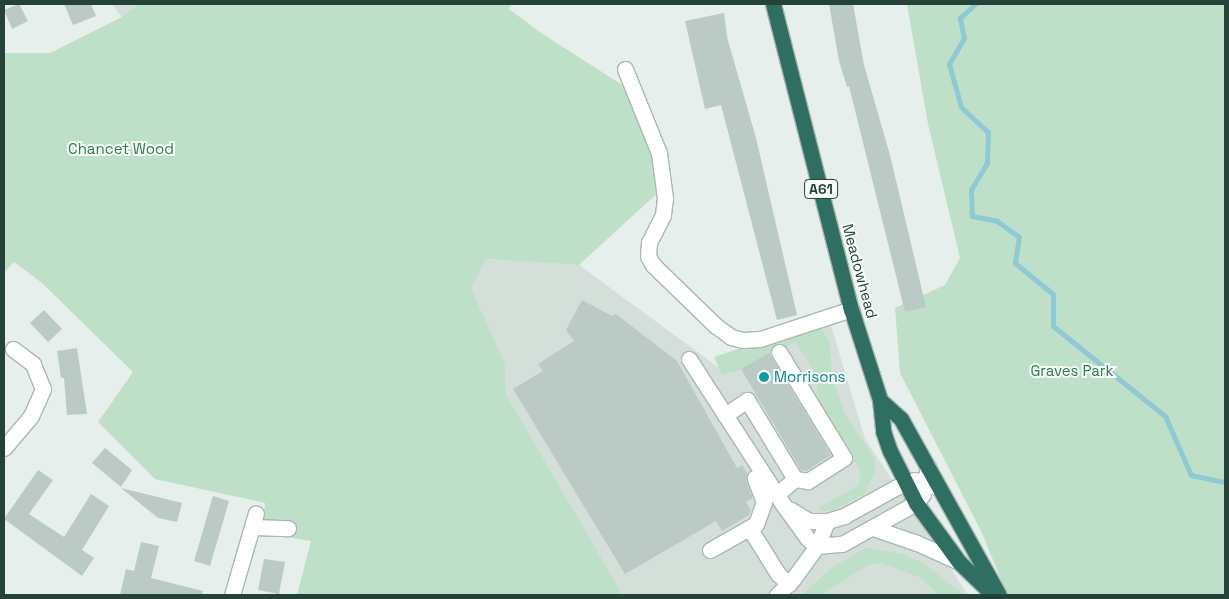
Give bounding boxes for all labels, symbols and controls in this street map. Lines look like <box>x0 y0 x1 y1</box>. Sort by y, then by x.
park label: Chancet Wood <box>68 140 174 158</box>
road number: A61 <box>804 178 838 200</box>
street label: Meadowhead <box>839 222 881 320</box>
park label: Graves Park <box>1030 362 1114 380</box>
place label: Morrisons <box>774 368 846 386</box>
marker: Morrisons <box>758 371 770 383</box>

